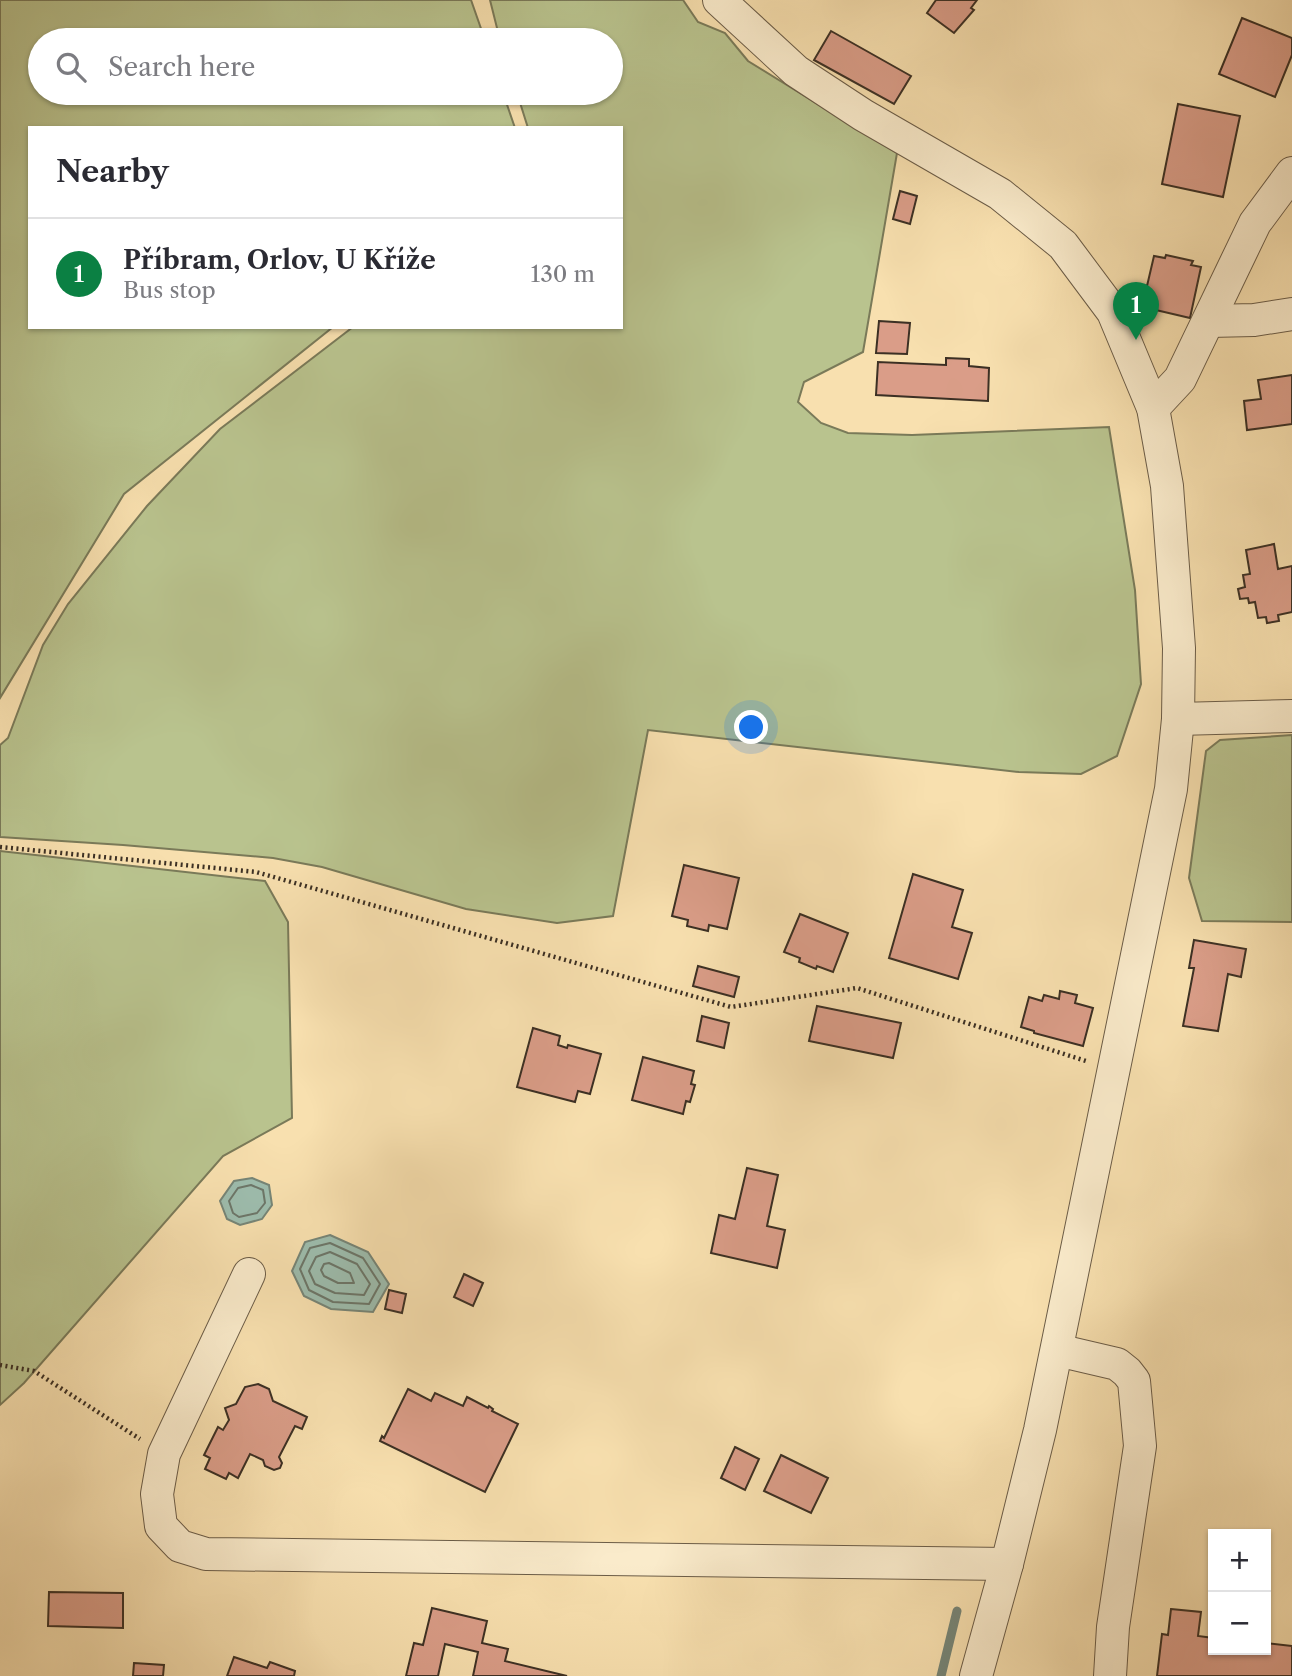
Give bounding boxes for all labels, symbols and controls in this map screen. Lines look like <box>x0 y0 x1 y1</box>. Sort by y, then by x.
search box <box>28 28 623 105</box>
icon: search <box>52 48 90 86</box>
text: Search here <box>108 51 255 83</box>
text: Nearby <box>56 153 169 190</box>
text: Příbram, Orlov, U Kříže <box>123 244 436 276</box>
text: 1 <box>74 260 84 288</box>
text: 130 m <box>531 260 595 288</box>
text: Bus stop <box>123 276 216 304</box>
pin: 1 <box>1113 282 1159 340</box>
your location <box>734 710 768 744</box>
map controls <box>1208 1529 1271 1655</box>
button: + <box>1208 1529 1271 1592</box>
button: − <box>1208 1592 1271 1655</box>

